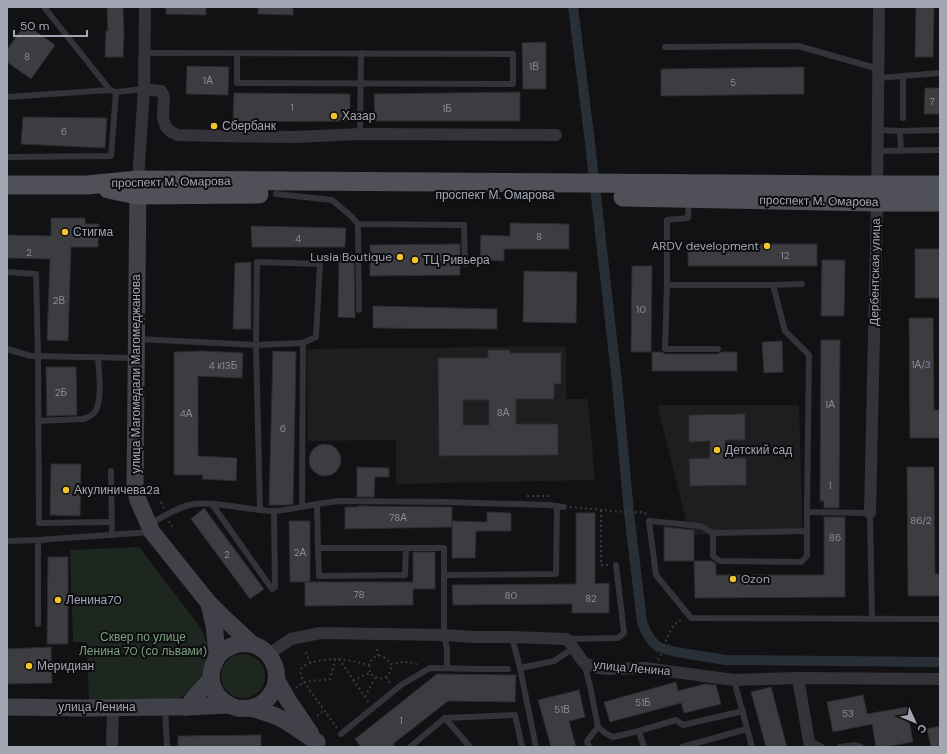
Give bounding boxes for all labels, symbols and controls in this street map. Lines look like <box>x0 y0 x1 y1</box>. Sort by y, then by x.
scale bar <box>14 12 87 38</box>
text: 50 m <box>20 18 49 34</box>
house number: 8 <box>24 50 30 63</box>
house number: 1В <box>529 60 539 73</box>
house number: 1А <box>203 74 213 87</box>
house number: 5 <box>730 76 736 89</box>
house number: 7 <box>929 95 935 108</box>
house number: 1 <box>290 101 294 114</box>
house number: 1Б <box>442 102 452 115</box>
place label: Хазар <box>342 108 376 124</box>
marker: Хазар <box>329 111 339 121</box>
place label: Сбербанк <box>222 118 277 134</box>
marker: Сбербанк <box>209 121 219 131</box>
house number: 6 <box>61 125 67 138</box>
street label: проспект М. Омарова <box>111 173 231 191</box>
street label: проспект М. Омарова <box>435 187 555 203</box>
street label: проспект М. Омарова <box>759 192 879 210</box>
street label: Дербентская улица <box>866 218 884 326</box>
place label: Стигма <box>73 224 113 240</box>
marker: Стигма <box>60 227 70 237</box>
house number: 8 <box>536 230 542 243</box>
house number: 4 <box>295 232 301 245</box>
place label: ARDV development <box>651 238 759 254</box>
marker: ARDV development <box>762 241 772 251</box>
house number: 2 <box>26 246 32 259</box>
place label: Lusia Boutique <box>310 249 392 265</box>
house number: 12 <box>781 249 790 262</box>
marker: Lusia Boutique <box>395 252 405 262</box>
place label: ТЦ Ривьера <box>423 252 490 268</box>
marker: ТЦ Ривьера <box>410 255 420 265</box>
street label: улица Магомедали Магомеджанова <box>128 274 144 474</box>
house number: 2В <box>53 294 66 307</box>
house number: 10 <box>636 303 646 316</box>
house number: 1А/3 <box>911 358 931 371</box>
house number: 4 к13Б <box>209 359 238 372</box>
house number: 2Б <box>55 386 68 399</box>
house number: 1А <box>825 398 835 411</box>
house number: 8А <box>497 406 510 419</box>
house number: 4А <box>180 407 193 420</box>
house number: 6 <box>280 422 286 435</box>
place label: Детский сад <box>725 442 792 458</box>
marker: Детский сад <box>712 445 722 455</box>
house number: 1 <box>828 479 832 492</box>
place label: Акулиничева2а <box>74 482 160 498</box>
marker: Акулиничева2а <box>61 485 71 495</box>
house number: 78А <box>389 511 407 524</box>
house number: 86/2 <box>910 514 932 527</box>
house number: 86 <box>829 531 841 544</box>
house number: 2А <box>294 546 307 559</box>
house number: 2 <box>224 548 230 561</box>
place label: Ozon <box>741 571 770 587</box>
marker: Ozon <box>728 574 738 584</box>
house number: 78 <box>353 588 365 601</box>
house number: 80 <box>505 589 518 602</box>
place label: Ленина70 <box>66 592 122 608</box>
house number: 82 <box>585 592 597 605</box>
marker: Ленина70 <box>53 595 63 605</box>
park label: Сквер по улице Ленина 70 (со львами) <box>79 629 207 659</box>
street label: улица Ленина <box>593 657 672 679</box>
place label: Меридиан <box>37 658 94 674</box>
marker: Меридиан <box>24 661 34 671</box>
house number: 51Б <box>635 696 651 709</box>
street label: улица Ленина <box>58 699 136 715</box>
north arrow <box>895 702 935 742</box>
house number: 51В <box>554 703 570 716</box>
house number: 53 <box>842 707 854 720</box>
house number: 1 <box>399 714 403 727</box>
text: С <box>914 721 930 737</box>

